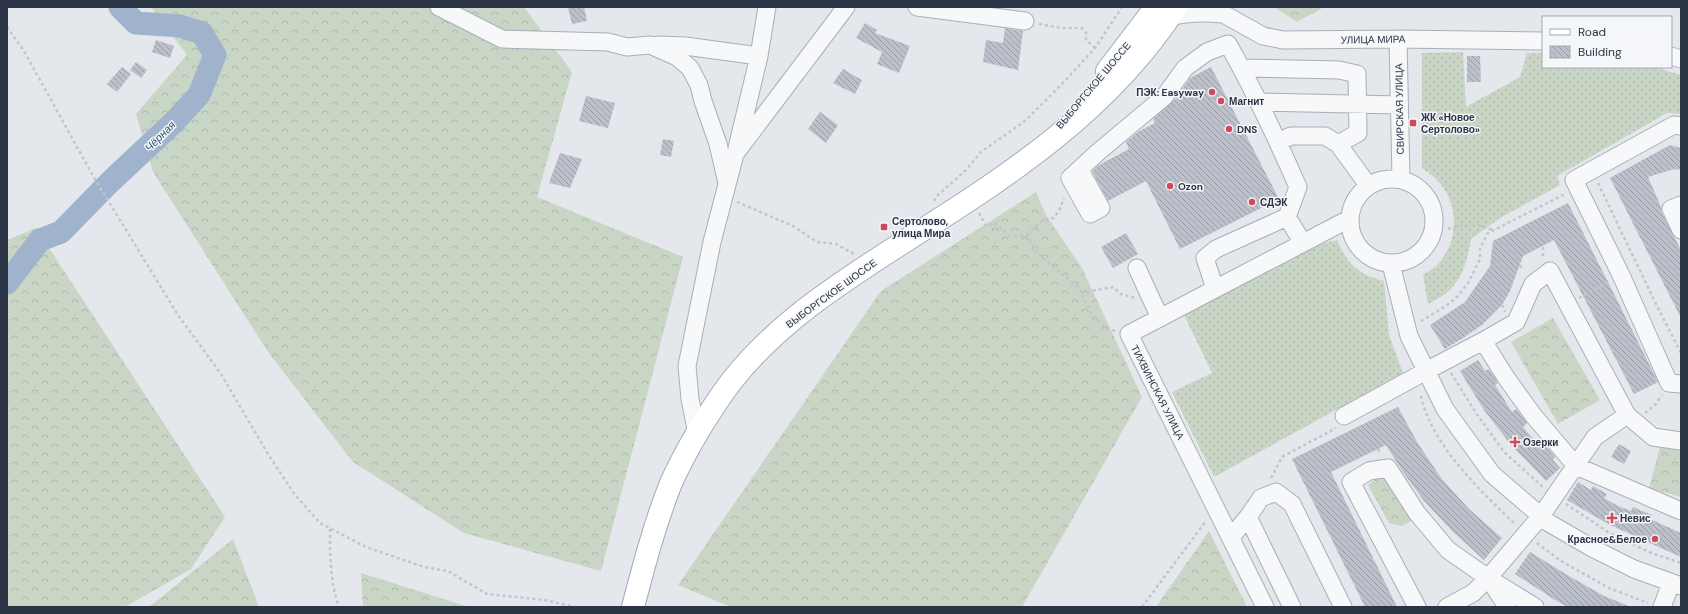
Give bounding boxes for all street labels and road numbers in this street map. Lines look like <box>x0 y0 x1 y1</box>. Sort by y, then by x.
street label: УЛИЦА МИРА <box>1341 32 1406 47</box>
street label: ВЫБОРГСКОЕ ШОССЕ <box>1053 39 1134 131</box>
street label: СВИРСКАЯ УЛИЦА <box>1392 63 1407 155</box>
street label: ВЫБОРГСКОЕ ШОССЕ <box>783 256 880 331</box>
street label: ТИХВИНСКАЯ УЛИЦА <box>1128 343 1187 442</box>

